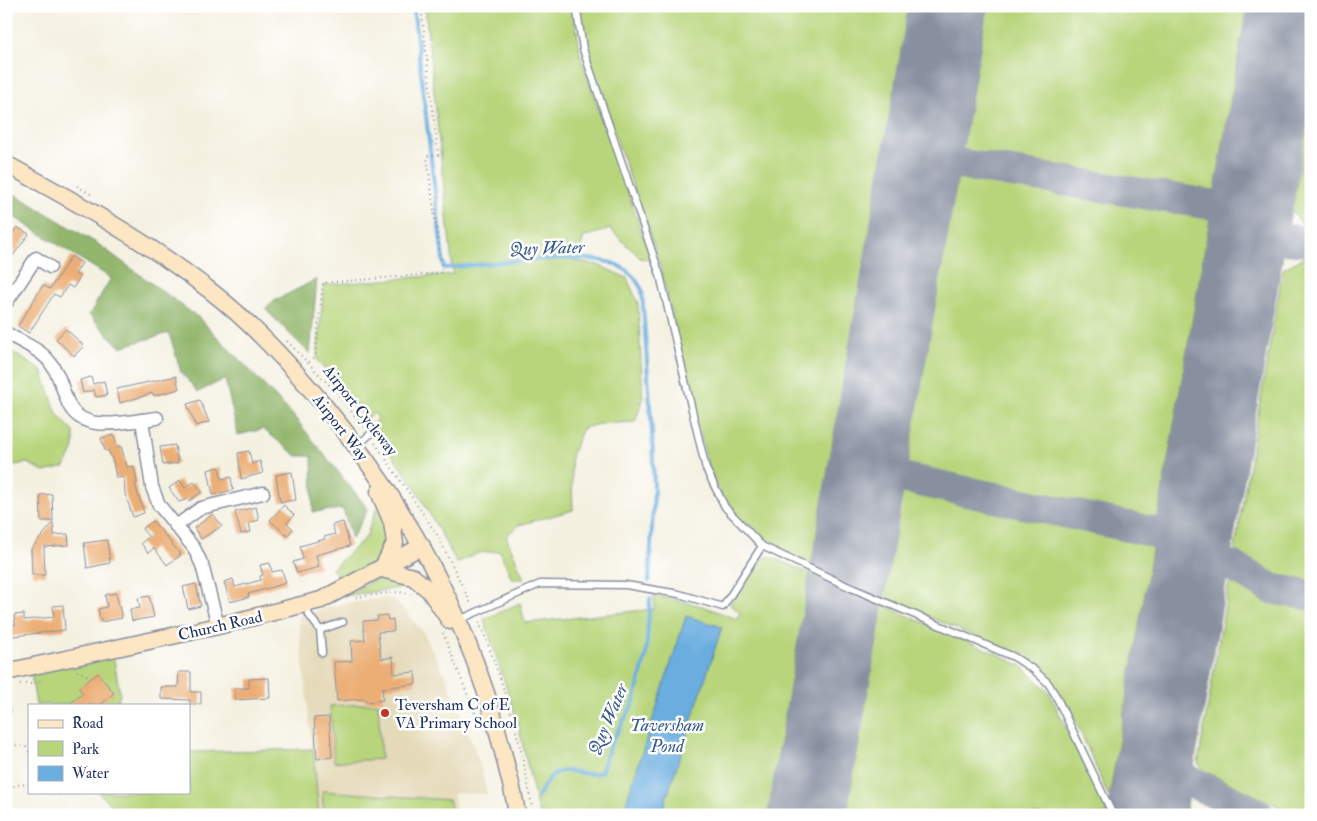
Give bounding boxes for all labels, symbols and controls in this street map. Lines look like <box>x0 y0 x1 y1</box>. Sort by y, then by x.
water label: Quy Water <box>509 236 586 261</box>
street label: Airport Cycleway <box>317 360 402 461</box>
street label: Airport Way <box>307 390 373 466</box>
street label: Church Road <box>176 607 264 645</box>
water label: Quy Water <box>583 679 634 758</box>
place label: Teversham C of E VA Primary School <box>395 695 517 733</box>
legend <box>28 704 190 794</box>
marker: Teversham C of E VA Primary School <box>379 707 391 719</box>
text: Road <box>72 714 104 733</box>
water label: Taversham Pond <box>630 714 704 758</box>
text: Park <box>72 740 99 759</box>
text: Water <box>71 764 109 783</box>

